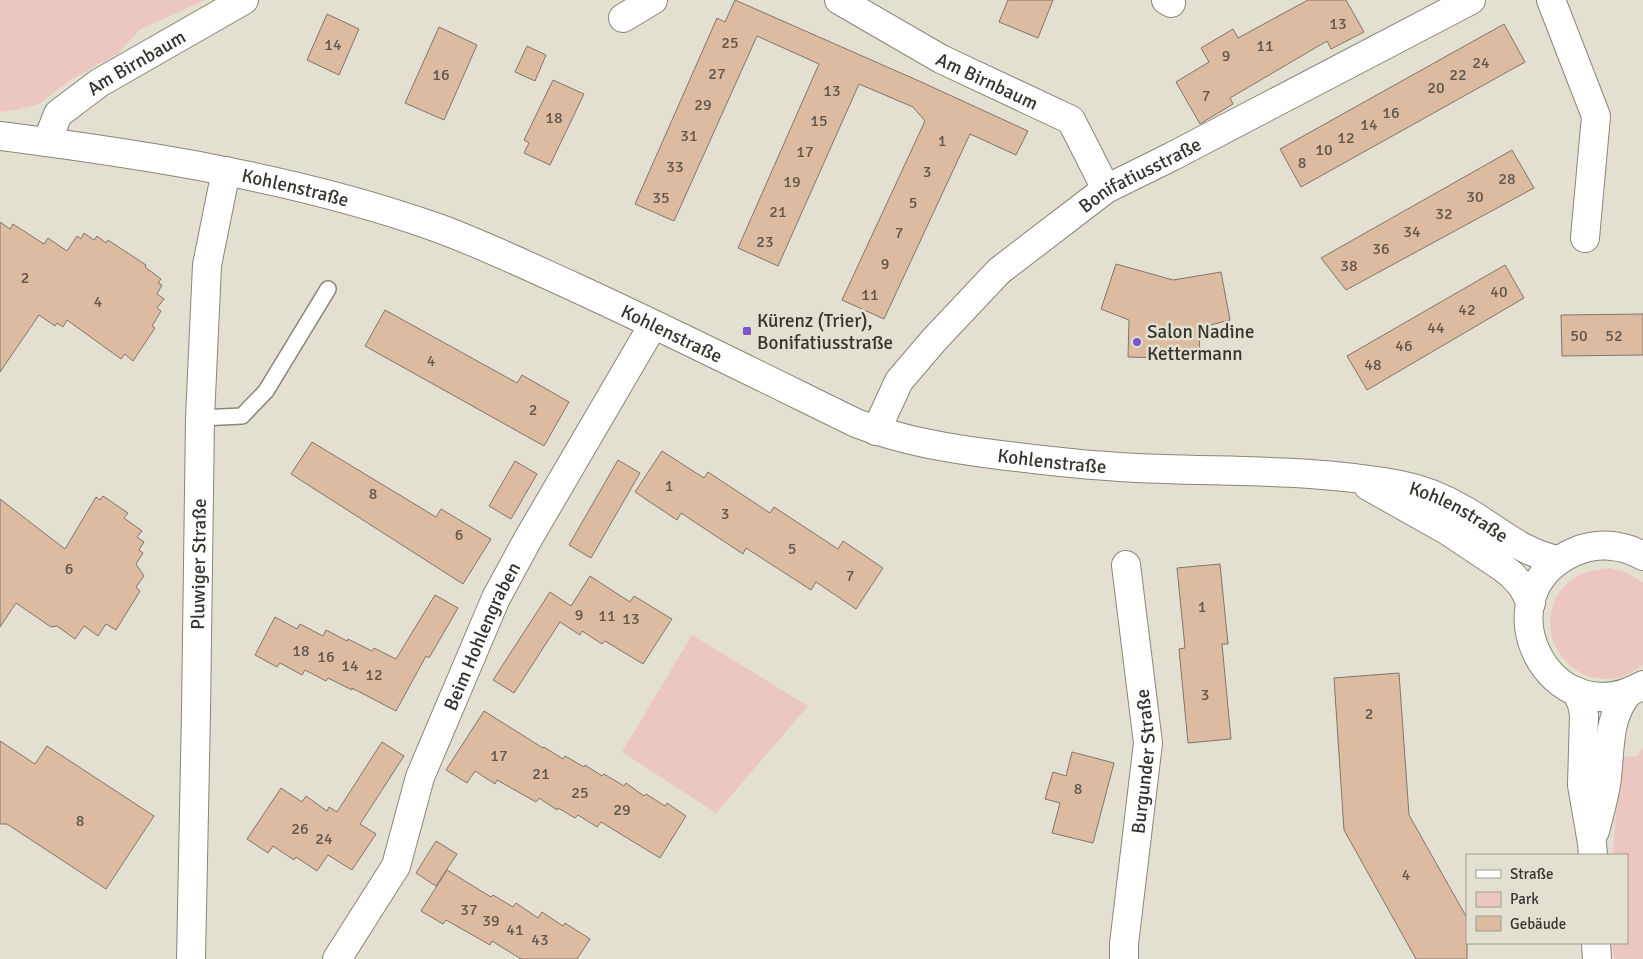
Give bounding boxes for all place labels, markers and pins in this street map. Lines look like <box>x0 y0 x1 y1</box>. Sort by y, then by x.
place label: Kürenz (Trier), Bonifatiusstraße <box>757 309 893 355</box>
place label: Salon Nadine Kettermann <box>1147 320 1255 366</box>
marker: Kürenz (Trier), Bonifatiusstraße <box>741 325 753 337</box>
marker: Salon Nadine Kettermann <box>1131 336 1143 348</box>

